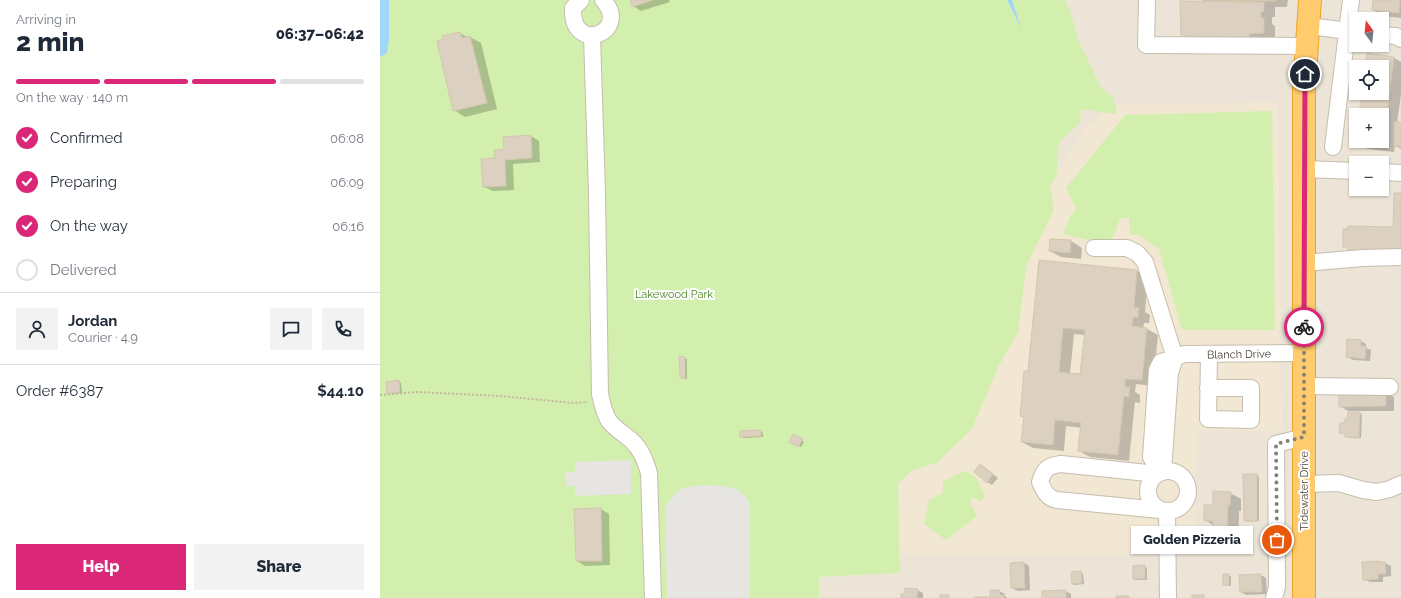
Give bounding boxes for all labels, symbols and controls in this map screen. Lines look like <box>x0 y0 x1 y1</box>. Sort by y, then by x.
text: Arriving in <box>16 12 76 27</box>
north arrow <box>1349 12 1389 52</box>
map controls <box>1349 12 1389 196</box>
text: 06:37–06:42 <box>276 25 364 43</box>
text: 2 min <box>16 27 84 57</box>
pin <box>1288 57 1322 91</box>
button: locate <box>1349 60 1389 100</box>
icon: home <box>1294 63 1316 85</box>
text: On the way · 140 m <box>16 90 128 105</box>
button: + <box>1349 108 1389 148</box>
icon: check <box>16 127 38 149</box>
text: Confirmed <box>50 129 123 147</box>
text: 06:08 <box>330 131 364 146</box>
button: − <box>1349 156 1389 196</box>
icon: check <box>16 171 38 193</box>
text: Preparing <box>50 173 117 191</box>
text: 06:09 <box>330 175 364 190</box>
icon: check <box>16 215 38 237</box>
text: On the way <box>50 217 128 235</box>
text: 06:16 <box>332 219 364 234</box>
text: Delivered <box>50 261 117 279</box>
park label: Lakewood Park <box>635 288 713 301</box>
courier <box>1284 307 1324 347</box>
button: person <box>16 308 58 350</box>
button: chat <box>270 308 312 350</box>
button: phone <box>322 308 364 350</box>
text: Jordan <box>68 312 117 330</box>
icon: bike <box>1293 316 1315 338</box>
text: Courier · 4.9 <box>68 330 138 345</box>
street label: Blanch Drive <box>1207 347 1272 362</box>
text: Order #6387 <box>16 382 103 400</box>
text: $44.10 <box>317 382 364 400</box>
street label: Tidewater Drive <box>1298 451 1311 531</box>
pin <box>1260 523 1294 557</box>
callout: Golden Pizzeria <box>1131 526 1253 554</box>
icon: bag <box>1266 529 1288 551</box>
text: Golden Pizzeria <box>1143 532 1241 547</box>
button: Help <box>16 544 186 590</box>
button: Share <box>194 544 364 590</box>

